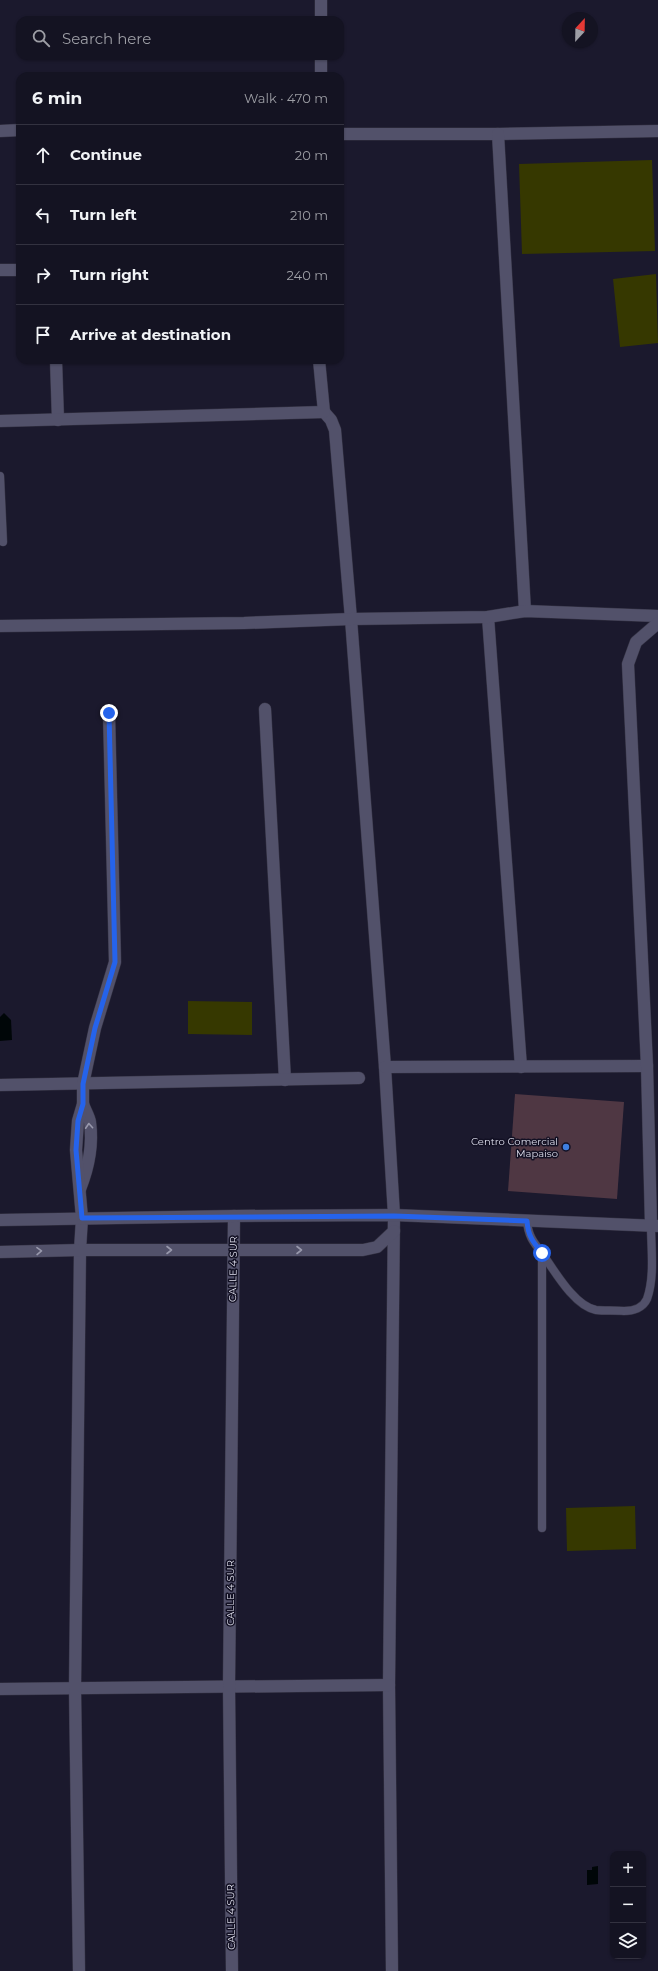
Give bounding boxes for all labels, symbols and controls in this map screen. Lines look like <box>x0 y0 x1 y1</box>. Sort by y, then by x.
north arrow <box>562 12 598 48</box>
search box <box>16 16 344 60</box>
icon: search <box>30 27 52 49</box>
text: Search here <box>62 29 151 48</box>
text: 6 min <box>32 88 82 108</box>
text: Walk · 470 m <box>244 90 328 106</box>
icon: ahead <box>32 144 54 166</box>
text: Continue <box>70 145 142 164</box>
text: 20 m <box>295 147 328 163</box>
icon: left <box>32 204 54 226</box>
text: Turn left <box>70 205 137 224</box>
text: 210 m <box>290 207 328 223</box>
icon: right <box>32 264 54 286</box>
text: Turn right <box>70 265 149 284</box>
text: 240 m <box>287 267 328 283</box>
icon: arrive <box>32 324 54 346</box>
text: Arrive at destination <box>70 325 231 344</box>
route end <box>100 704 118 722</box>
one-way arrow <box>85 1123 94 1129</box>
place label: Centro Comercial Mapaiso <box>471 1135 558 1160</box>
marker: Centro Comercial Mapaiso <box>561 1142 571 1152</box>
street label: CALLE 4 SUR <box>226 1236 240 1302</box>
route start <box>533 1244 551 1262</box>
one-way arrow <box>166 1246 172 1254</box>
one-way arrow <box>296 1246 302 1254</box>
one-way arrow <box>36 1247 42 1256</box>
street label: CALLE 4 SUR <box>224 1560 237 1626</box>
map controls <box>610 1851 646 1959</box>
button: + <box>610 1851 646 1887</box>
street label: CALLE 4 SUR <box>224 1884 238 1950</box>
button: − <box>610 1887 646 1923</box>
button: layers <box>610 1923 646 1959</box>

